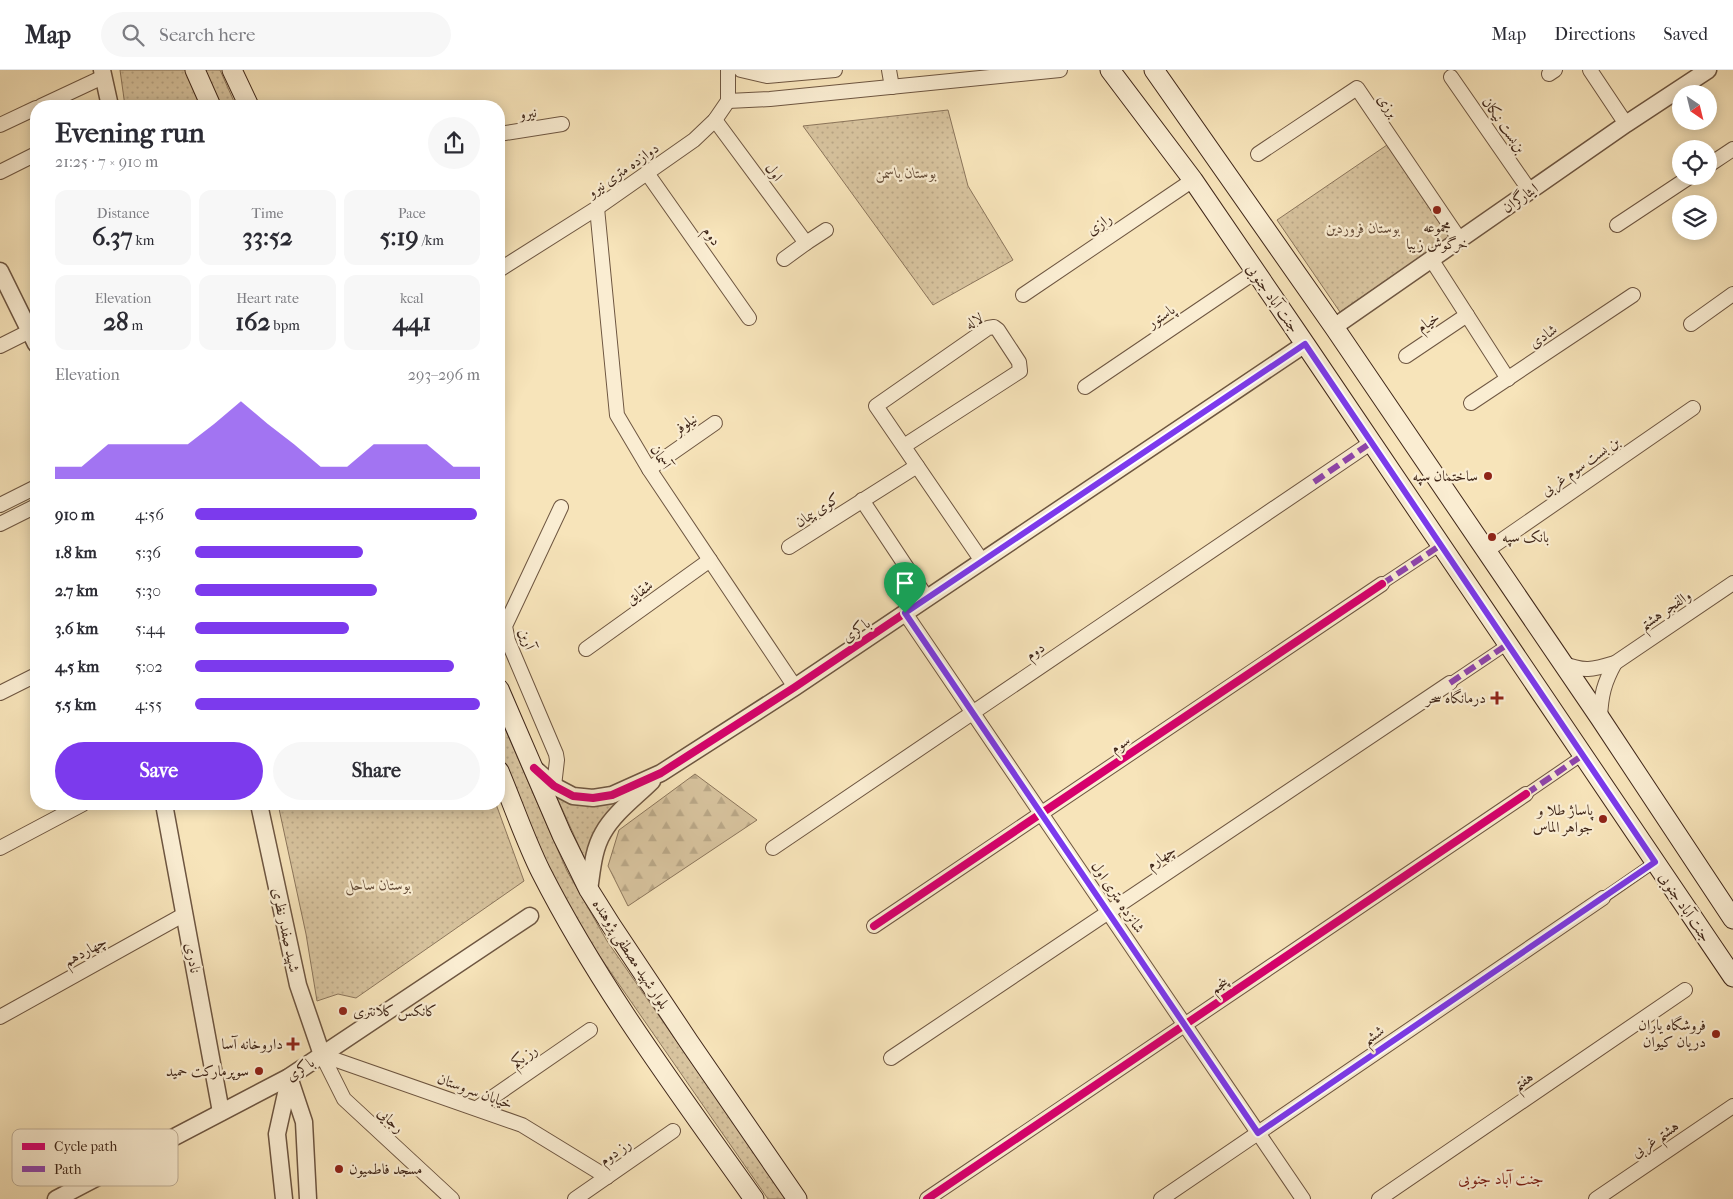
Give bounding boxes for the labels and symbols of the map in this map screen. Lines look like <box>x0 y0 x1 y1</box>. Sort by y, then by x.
north arrow <box>1672 85 1718 130</box>
street label: برزی <box>1374 91 1403 122</box>
street label: بن‌بست نیکان <box>1478 94 1530 157</box>
street label: نیرو <box>516 103 538 124</box>
street label: دوازده متری نیرو <box>582 139 662 202</box>
street label: اول <box>761 159 787 185</box>
park label: بوستان یاسمن <box>875 164 937 183</box>
street label: ایثارگران <box>1498 178 1542 218</box>
marker: مجموعه خرگوش زیبا <box>1431 204 1443 216</box>
street label: رازی <box>1083 209 1115 239</box>
place label: مجموعه خرگوش زیبا <box>1406 218 1468 254</box>
park label: بوستان فروردین <box>1326 219 1400 238</box>
street label: دوم <box>696 223 725 251</box>
street label: جنت آباد جنوبی <box>1241 260 1303 337</box>
street label: پاستور <box>1142 300 1180 335</box>
street label: خیام <box>1413 308 1445 339</box>
street label: لاله <box>962 309 986 333</box>
street label: شادی <box>1525 320 1561 352</box>
street label: نیلوفر <box>668 410 701 440</box>
street label: بن بست سوم غربی <box>1537 432 1625 503</box>
street label: آسمان <box>647 441 676 474</box>
place label: ساختمان سپه <box>1413 467 1478 486</box>
marker: ساختمان سپه <box>1482 470 1494 482</box>
street label: کوی پیمان <box>791 489 843 531</box>
place label: بانک سپه <box>1502 528 1549 547</box>
marker: بانک سپه <box>1486 531 1498 543</box>
pin <box>884 562 926 613</box>
street label: شقایق <box>622 576 656 608</box>
street label: والفجر هشتم <box>1636 586 1698 639</box>
street label: باکری <box>838 614 874 646</box>
street label: آرین <box>515 626 540 654</box>
street label: دوم <box>1022 638 1050 667</box>
place label: درمانگاه سحر <box>1424 688 1486 708</box>
marker: درمانگاه سحر <box>1490 691 1504 705</box>
street label: سوم <box>1106 731 1136 761</box>
place label: پاساژ طلا و جواهر الماس <box>1533 801 1594 837</box>
marker: پاساژ طلا و جواهر الماس <box>1597 813 1609 825</box>
street label: چهارم <box>1143 841 1181 877</box>
street label: شانزده متری اول <box>1087 858 1149 936</box>
street label: جنت آباد جنوبی <box>1653 869 1715 946</box>
park label: بوستان ساحل <box>345 876 411 896</box>
street label: شهید صفدر نظری <box>267 886 304 974</box>
street label: بلوار شهید مصطفی پژوهنده <box>587 896 673 1014</box>
street label: چهاردهم <box>60 932 112 975</box>
street label: نادری <box>181 941 205 975</box>
street label: پنجم <box>1206 972 1236 1002</box>
place label: کانکس کلانتری <box>353 1002 437 1021</box>
marker: کانکس کلانتری <box>337 1005 349 1017</box>
place label: فروشگاه یاران دریان کیوان <box>1638 1015 1706 1051</box>
street label: ششم <box>1359 1021 1391 1054</box>
marker: فروشگاه یاران دریان کیوان <box>1710 1028 1722 1040</box>
place label: داروخانه آسا <box>222 1035 283 1053</box>
marker: داروخانه آسا <box>287 1038 299 1050</box>
street label: رز یکم <box>507 1040 544 1076</box>
street label: باکری <box>282 1053 318 1085</box>
place label: سوپرمارکت حمید <box>166 1062 249 1081</box>
marker: سوپرمارکت حمید <box>253 1065 265 1077</box>
street label: هفتم <box>1509 1068 1540 1099</box>
street label: خیابان سروستان <box>435 1069 515 1114</box>
street label: رجایی <box>373 1103 408 1137</box>
street label: هشتم غربی <box>1628 1117 1686 1166</box>
legend <box>12 1129 178 1186</box>
street label: رز دوم <box>596 1135 637 1173</box>
text: Cycle path <box>54 1138 118 1155</box>
place label: مسجد فاطمیون <box>349 1160 422 1178</box>
text: Path <box>54 1161 82 1178</box>
marker: مسجد فاطمیون <box>333 1163 345 1175</box>
district label: جنت‌ آباد جنوبی <box>1458 1169 1544 1190</box>

